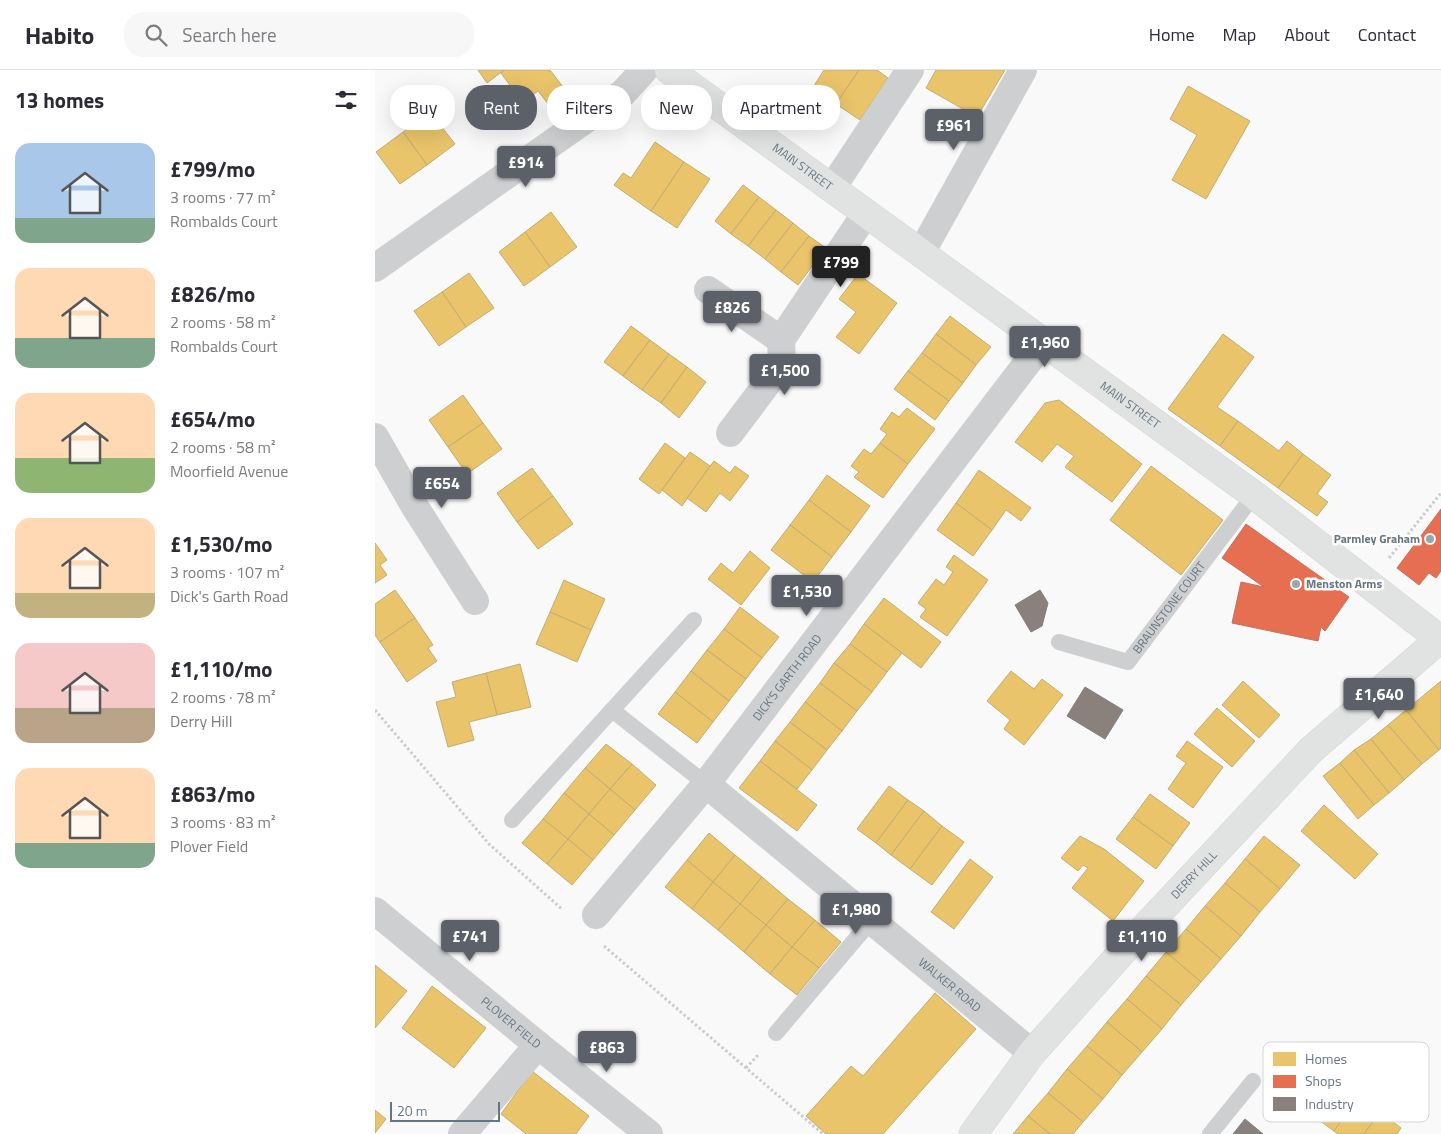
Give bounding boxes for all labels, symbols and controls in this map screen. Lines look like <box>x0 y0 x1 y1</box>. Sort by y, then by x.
search box <box>124 12 474 57</box>
text: Habito <box>25 17 94 53</box>
text: Search here <box>182 20 277 49</box>
icon: search <box>142 21 170 49</box>
text: Home <box>1149 21 1195 48</box>
text: Map <box>1223 21 1256 48</box>
text: About <box>1284 21 1330 48</box>
text: Contact <box>1358 21 1416 48</box>
text: 13 homes <box>15 84 104 116</box>
chip: Buy <box>390 85 455 130</box>
chip: Rent <box>465 85 537 130</box>
chip: Filters <box>547 85 631 130</box>
chip: New <box>641 85 712 130</box>
chip: Apartment <box>722 85 840 130</box>
icon: filters <box>332 86 360 114</box>
pin: £961 <box>924 108 984 151</box>
text: £961 <box>936 113 972 137</box>
street label: MAIN STREET <box>769 138 838 195</box>
pin: £914 <box>496 146 556 188</box>
text: £914 <box>508 150 544 174</box>
text: £799/mo <box>170 153 255 185</box>
icon: home <box>55 163 115 223</box>
text: 3 rooms · 77 m² <box>170 185 275 209</box>
text: Rombalds Court <box>170 209 278 233</box>
pin: £799 <box>811 246 871 288</box>
text: £799 <box>823 250 859 274</box>
text: £826/mo <box>170 278 255 310</box>
icon: home <box>55 288 115 348</box>
pin: £826 <box>702 290 762 333</box>
text: £826 <box>714 295 750 319</box>
text: 2 rooms · 58 m² <box>170 310 275 334</box>
pin: £1,960 <box>1004 326 1086 368</box>
text: £1,960 <box>1020 330 1070 354</box>
text: Rombalds Court <box>170 334 278 358</box>
pin: £1,500 <box>744 354 826 396</box>
text: £1,500 <box>760 358 810 382</box>
street label: MAIN STREET <box>1096 376 1165 434</box>
text: £654/mo <box>170 403 255 435</box>
icon: home <box>55 413 115 473</box>
text: 2 rooms · 58 m² <box>170 435 275 459</box>
text: Moorfield Avenue <box>170 459 288 483</box>
pin: £654 <box>412 466 472 509</box>
text: £654 <box>424 471 460 495</box>
text: £1,530/mo <box>170 528 272 560</box>
place label: Parmley Graham <box>1334 529 1420 548</box>
marker: Parmley Graham <box>1424 533 1436 545</box>
icon: home <box>55 538 115 598</box>
street label: BRAUNSTONE COURT <box>1128 557 1210 657</box>
text: 3 rooms · 107 m² <box>170 560 284 584</box>
pin: £1,530 <box>766 574 848 617</box>
place label: Menston Arms <box>1306 574 1382 593</box>
marker: Menston Arms <box>1290 578 1302 590</box>
text: £1,530 <box>782 579 832 603</box>
text: Dick's Garth Road <box>170 584 288 608</box>
street label: DICK'S GARTH ROAD <box>748 630 826 725</box>
text: £1,110/mo <box>170 653 272 685</box>
icon: home <box>55 663 115 723</box>
pin: £1,640 <box>1338 678 1420 720</box>
text: £1,640 <box>1354 682 1404 706</box>
text: 2 rooms · 78 m² <box>170 685 275 709</box>
text: Derry Hill <box>170 709 232 733</box>
text: £863/mo <box>170 778 255 810</box>
icon: home <box>55 788 115 848</box>
text: 3 rooms · 83 m² <box>170 810 275 834</box>
text: Plover Field <box>170 834 248 858</box>
street label: DERRY HILL <box>1166 846 1221 903</box>
pin: £1,980 <box>815 892 897 935</box>
text: £1,980 <box>831 897 881 921</box>
pin: £741 <box>440 920 500 962</box>
pin: £1,110 <box>1101 920 1183 962</box>
text: £741 <box>452 924 488 948</box>
text: £1,110 <box>1117 924 1167 948</box>
street label: WALKER ROAD <box>914 953 986 1017</box>
street label: PLOVER FIELD <box>477 992 546 1053</box>
pin: £863 <box>577 1030 637 1073</box>
text: £863 <box>589 1035 625 1059</box>
legend <box>1263 1042 1429 1122</box>
text: Homes <box>1305 1048 1347 1069</box>
text: Shops <box>1305 1070 1341 1091</box>
text: Industry <box>1305 1093 1354 1114</box>
scale bar <box>390 1099 500 1122</box>
text: 20 m <box>397 1100 427 1121</box>

